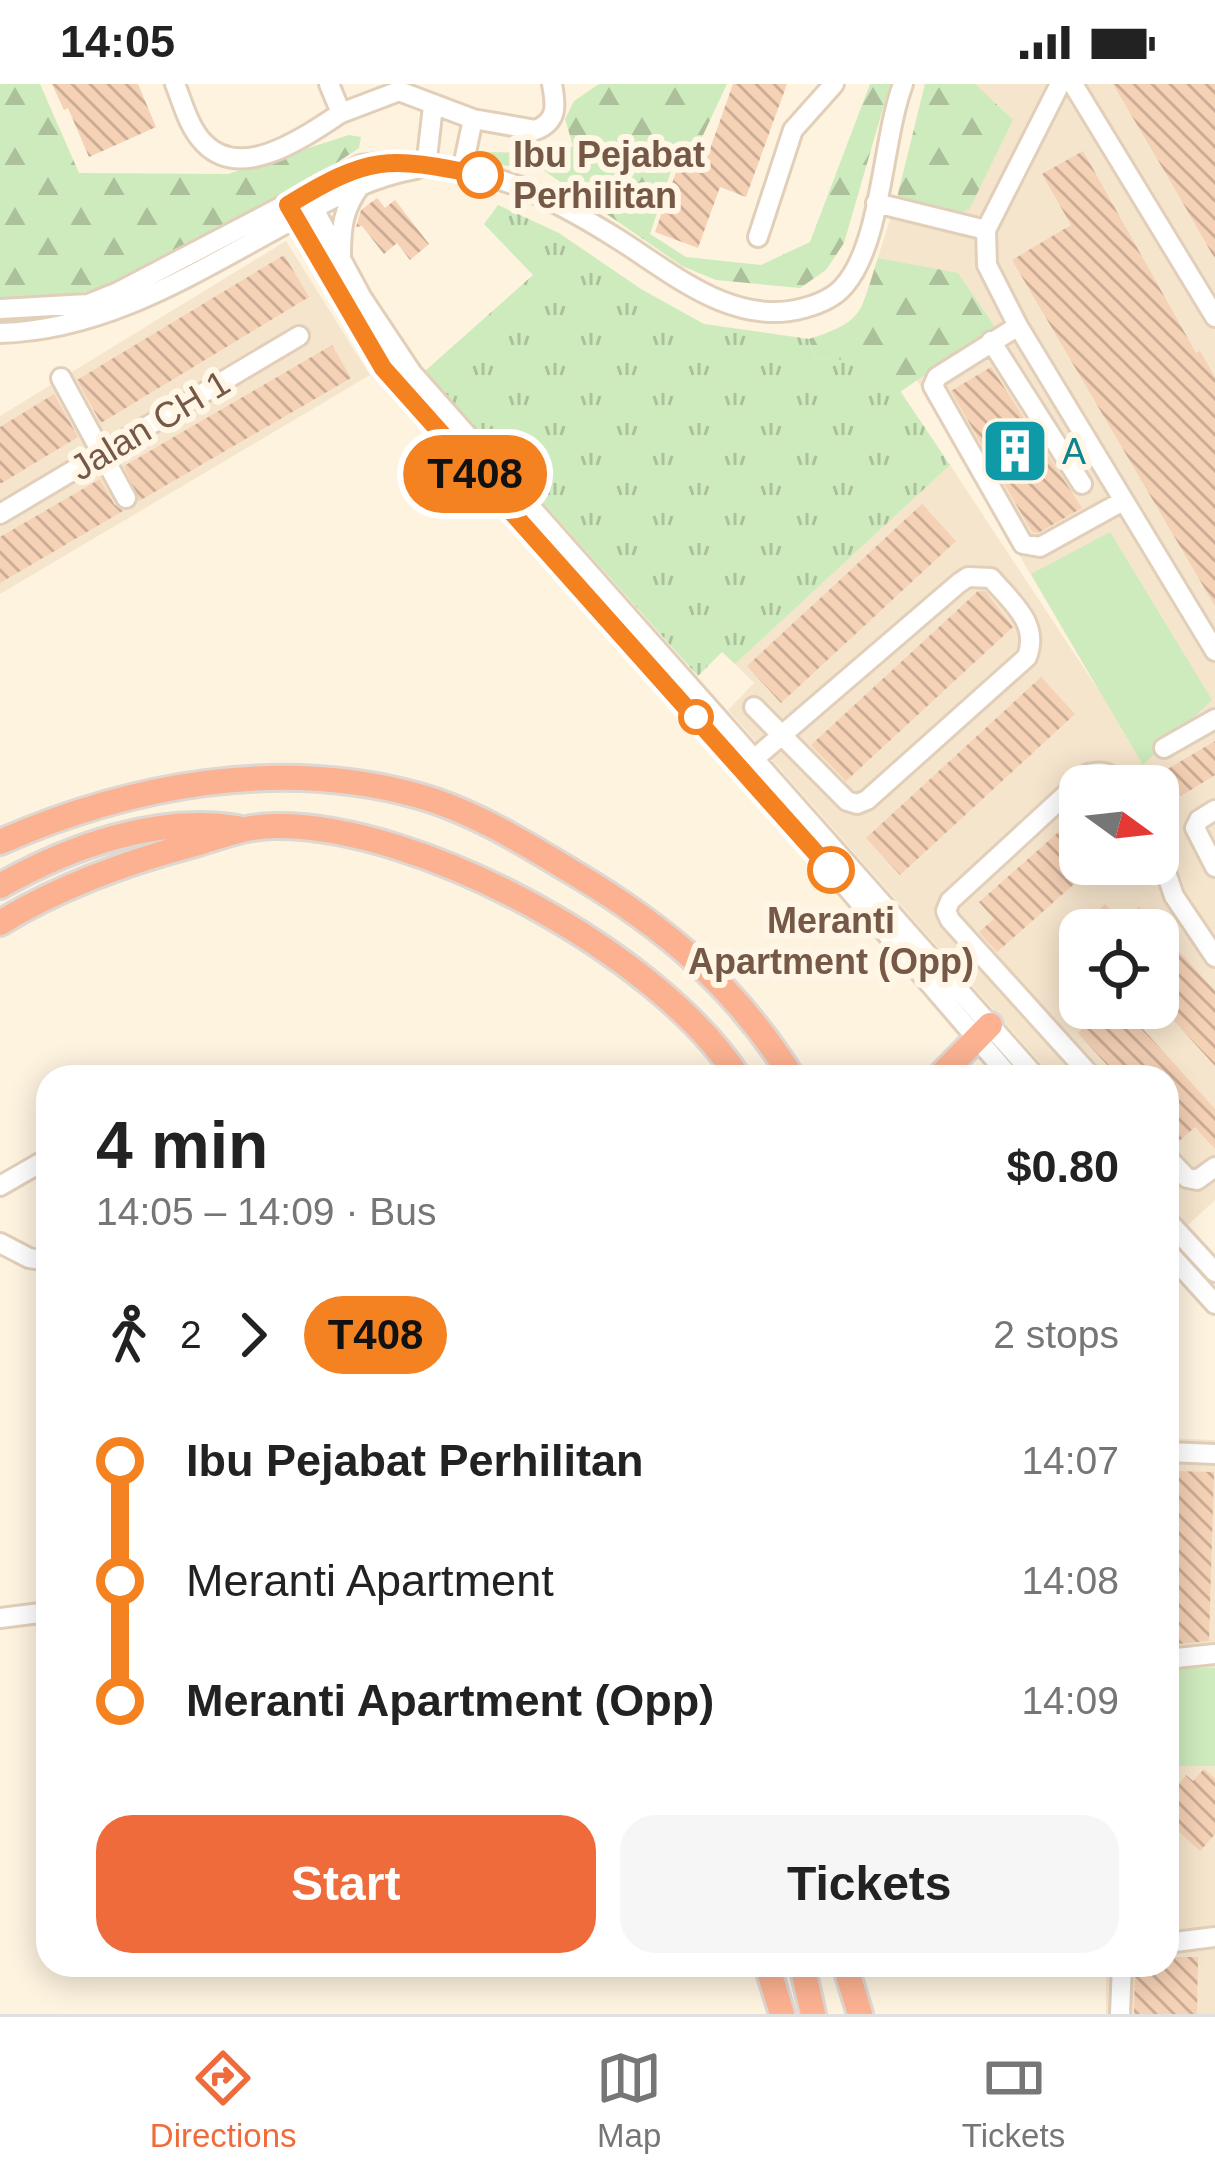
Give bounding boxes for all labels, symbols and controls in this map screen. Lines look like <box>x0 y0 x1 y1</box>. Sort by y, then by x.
text: 14:05 <box>60 16 175 67</box>
place label: Ibu Pejabat Perhilitan <box>513 134 705 216</box>
marker: Ibu Pejabat Perhilitan <box>458 153 502 197</box>
street label: Jalan CH 1 <box>63 362 237 488</box>
building icon: A <box>980 416 1050 486</box>
place label: A <box>1062 431 1086 472</box>
line badge: T408 <box>391 435 559 513</box>
text: T408 <box>427 450 523 497</box>
unlabelled marker <box>680 701 712 733</box>
north arrow <box>1059 765 1179 885</box>
map controls <box>1059 765 1179 1029</box>
marker: Meranti Apartment (Opp) <box>809 848 853 892</box>
place label: Meranti Apartment (Opp) <box>688 900 974 982</box>
button: locate <box>1059 909 1179 1029</box>
text: 4 min <box>96 1108 268 1182</box>
text: $0.80 <box>1006 1141 1119 1192</box>
text: 14:05 – 14:09 · Bus <box>96 1190 436 1233</box>
icon: walk <box>96 1302 162 1368</box>
icon: forward <box>220 1302 286 1368</box>
text: T408 <box>328 1311 423 1358</box>
text: 2 <box>180 1313 202 1356</box>
text: 2 stops <box>993 1313 1119 1356</box>
text: Ibu Pejabat Perhilitan <box>186 1435 644 1486</box>
text: 14:07 <box>1021 1439 1119 1482</box>
text: Meranti Apartment <box>186 1555 554 1606</box>
text: 14:08 <box>1021 1559 1119 1602</box>
text: Meranti Apartment (Opp) <box>186 1675 714 1726</box>
text: 14:09 <box>1021 1679 1119 1722</box>
button: Start <box>96 1815 596 1953</box>
button: Tickets <box>620 1815 1119 1953</box>
tab: Directions <box>150 2045 297 2155</box>
tab: Map <box>596 2045 662 2155</box>
tab: Tickets <box>962 2045 1065 2155</box>

